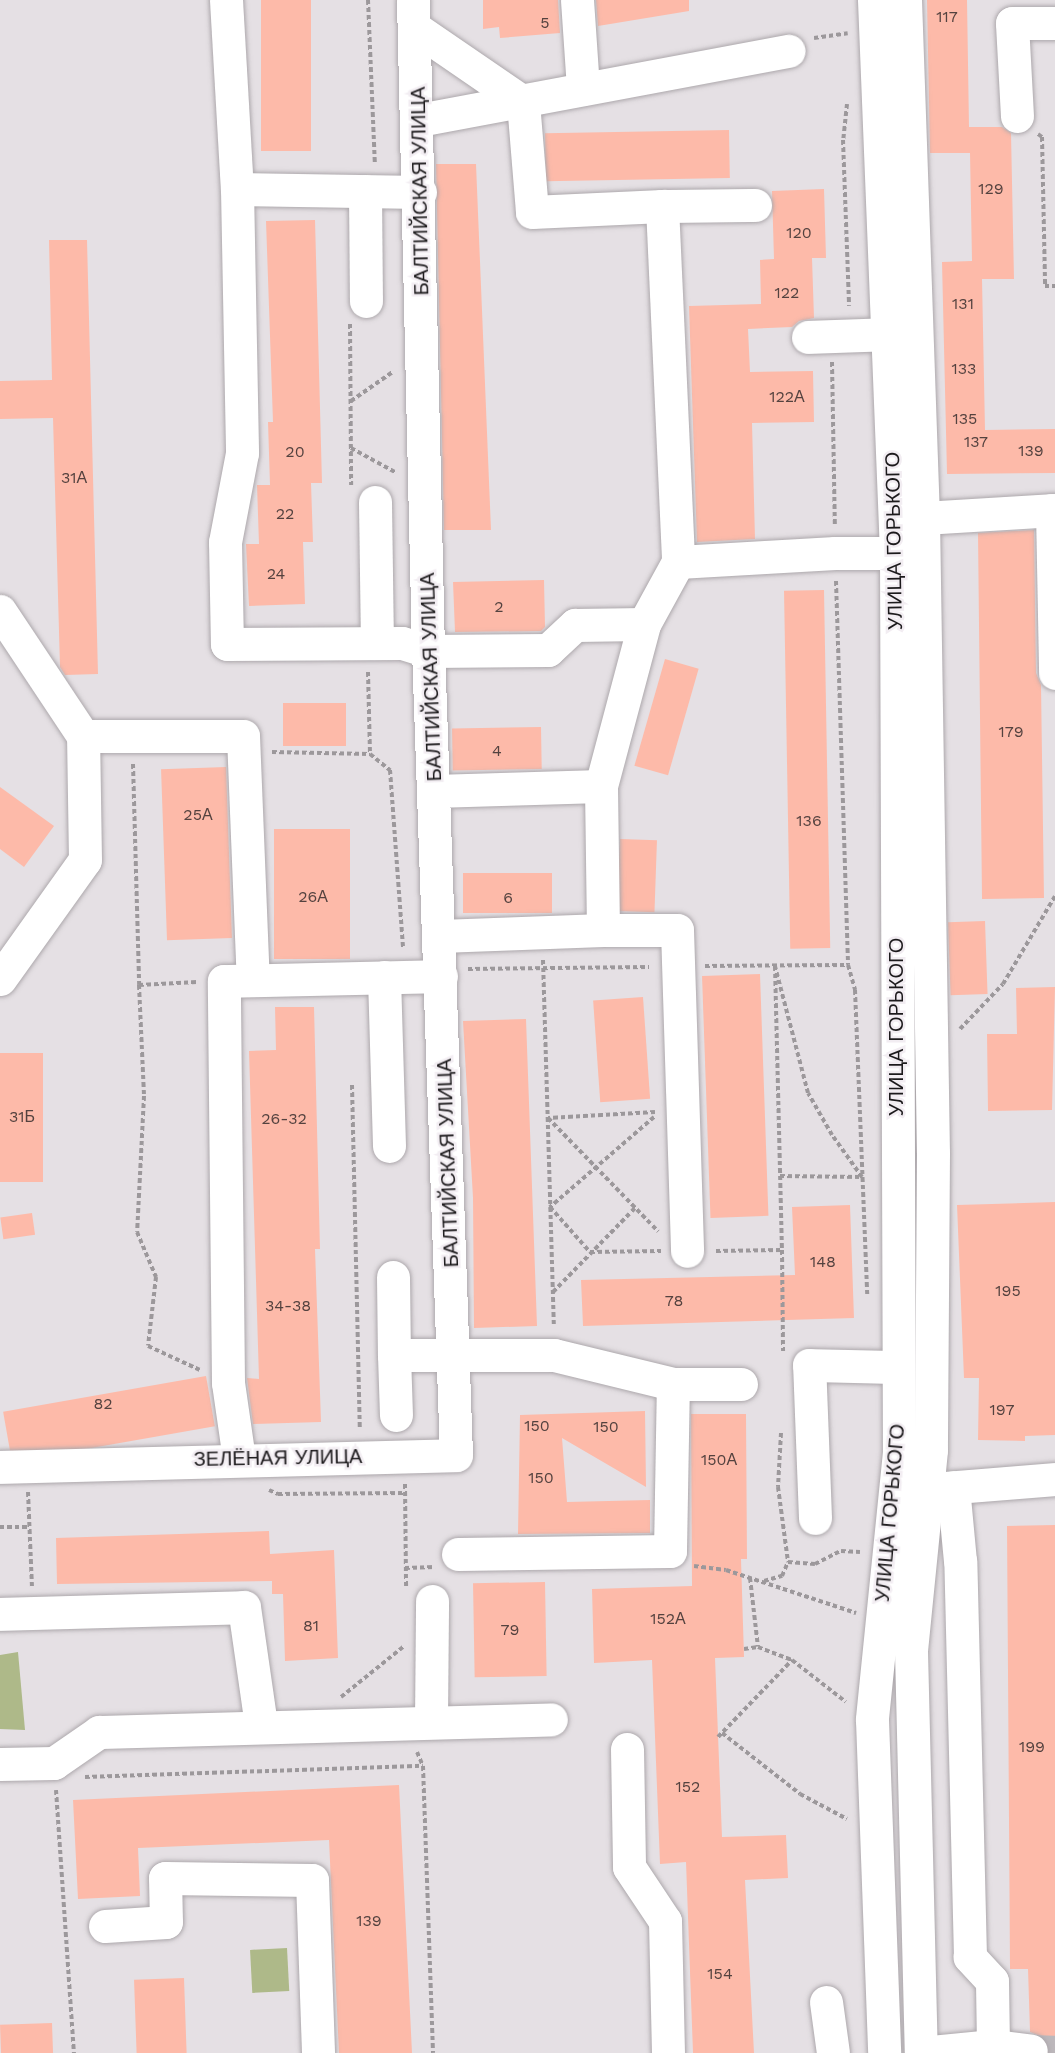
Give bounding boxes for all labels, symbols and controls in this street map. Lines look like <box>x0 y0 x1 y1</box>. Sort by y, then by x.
house number: 117 <box>936 7 958 27</box>
house number: 5 <box>540 13 550 33</box>
street label: БАЛТИЙСКАЯ УЛИЦА <box>406 86 434 296</box>
house number: 129 <box>978 179 1004 199</box>
house number: 120 <box>786 223 812 243</box>
house number: 122 <box>775 283 799 303</box>
house number: 131 <box>952 294 974 314</box>
house number: 133 <box>952 359 976 379</box>
house number: 122А <box>769 387 805 407</box>
house number: 135 <box>953 409 977 429</box>
house number: 137 <box>964 432 988 452</box>
house number: 139 <box>1018 441 1044 461</box>
house number: 20 <box>285 442 305 462</box>
street label: УЛИЦА ГОРЬКОГО <box>880 452 908 630</box>
house number: 31А <box>61 468 87 488</box>
house number: 22 <box>276 504 294 524</box>
house number: 24 <box>267 564 285 584</box>
street label: БАЛТИЙСКАЯ УЛИЦА <box>415 572 447 782</box>
house number: 2 <box>494 597 504 617</box>
house number: 179 <box>998 722 1024 742</box>
house number: 4 <box>492 741 502 761</box>
house number: 25А <box>183 805 213 825</box>
house number: 136 <box>796 811 822 831</box>
house number: 26А <box>298 887 328 907</box>
house number: 6 <box>503 888 513 908</box>
street label: УЛИЦА ГОРЬКОГО <box>884 938 908 1116</box>
street label: БАЛТИЙСКАЯ УЛИЦА <box>432 1058 464 1268</box>
house number: 31Б <box>9 1107 35 1127</box>
house number: 26-32 <box>261 1109 307 1129</box>
house number: 148 <box>810 1252 836 1272</box>
house number: 195 <box>995 1281 1021 1301</box>
house number: 78 <box>665 1291 683 1311</box>
house number: 34-38 <box>265 1296 311 1316</box>
house number: 82 <box>93 1394 113 1414</box>
house number: 197 <box>990 1400 1014 1420</box>
house number: 150 <box>524 1416 550 1436</box>
house number: 150 <box>593 1417 619 1437</box>
street label: УЛИЦА ГОРЬКОГО <box>870 1423 910 1603</box>
street label: ЗЕЛЁНАЯ УЛИЦА <box>193 1445 363 1471</box>
house number: 150А <box>701 1450 737 1470</box>
house number: 150 <box>528 1468 554 1488</box>
house number: 152А <box>650 1609 686 1629</box>
house number: 81 <box>303 1616 319 1636</box>
house number: 79 <box>501 1620 519 1640</box>
house number: 199 <box>1019 1737 1045 1757</box>
house number: 152 <box>676 1777 700 1797</box>
house number: 139 <box>356 1911 382 1931</box>
house number: 154 <box>707 1964 733 1984</box>

